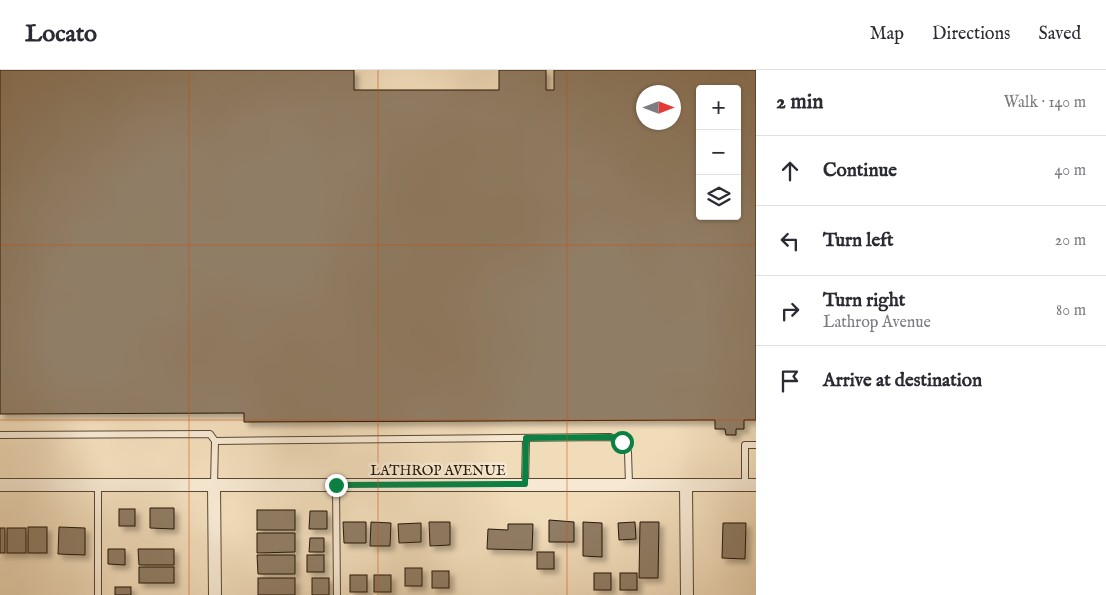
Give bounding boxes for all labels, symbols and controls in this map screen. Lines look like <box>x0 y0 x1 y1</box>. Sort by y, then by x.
text: Locato <box>25 19 97 50</box>
text: Map <box>870 23 904 46</box>
text: Directions <box>932 23 1010 46</box>
text: Saved <box>1038 23 1081 46</box>
north arrow <box>636 85 681 130</box>
map controls <box>696 85 741 220</box>
button: + <box>696 85 741 130</box>
text: 2 min <box>776 89 823 116</box>
text: Walk · 140 m <box>1004 93 1086 113</box>
button: − <box>696 130 741 175</box>
icon: ahead <box>776 157 804 185</box>
text: Continue <box>823 159 897 183</box>
text: 40 m <box>1054 161 1086 181</box>
button: layers <box>696 175 741 220</box>
icon: left <box>776 227 804 255</box>
text: Turn left <box>823 229 894 253</box>
text: 20 m <box>1055 231 1086 251</box>
text: Turn right <box>823 289 905 313</box>
icon: right <box>776 297 804 325</box>
text: 80 m <box>1056 301 1086 321</box>
text: Lathrop Avenue <box>823 313 931 333</box>
icon: arrive <box>776 367 804 395</box>
text: Arrive at destination <box>823 369 982 393</box>
route start <box>611 431 634 454</box>
street label: LATHROP AVENUE <box>370 462 506 480</box>
route end <box>325 474 348 497</box>

